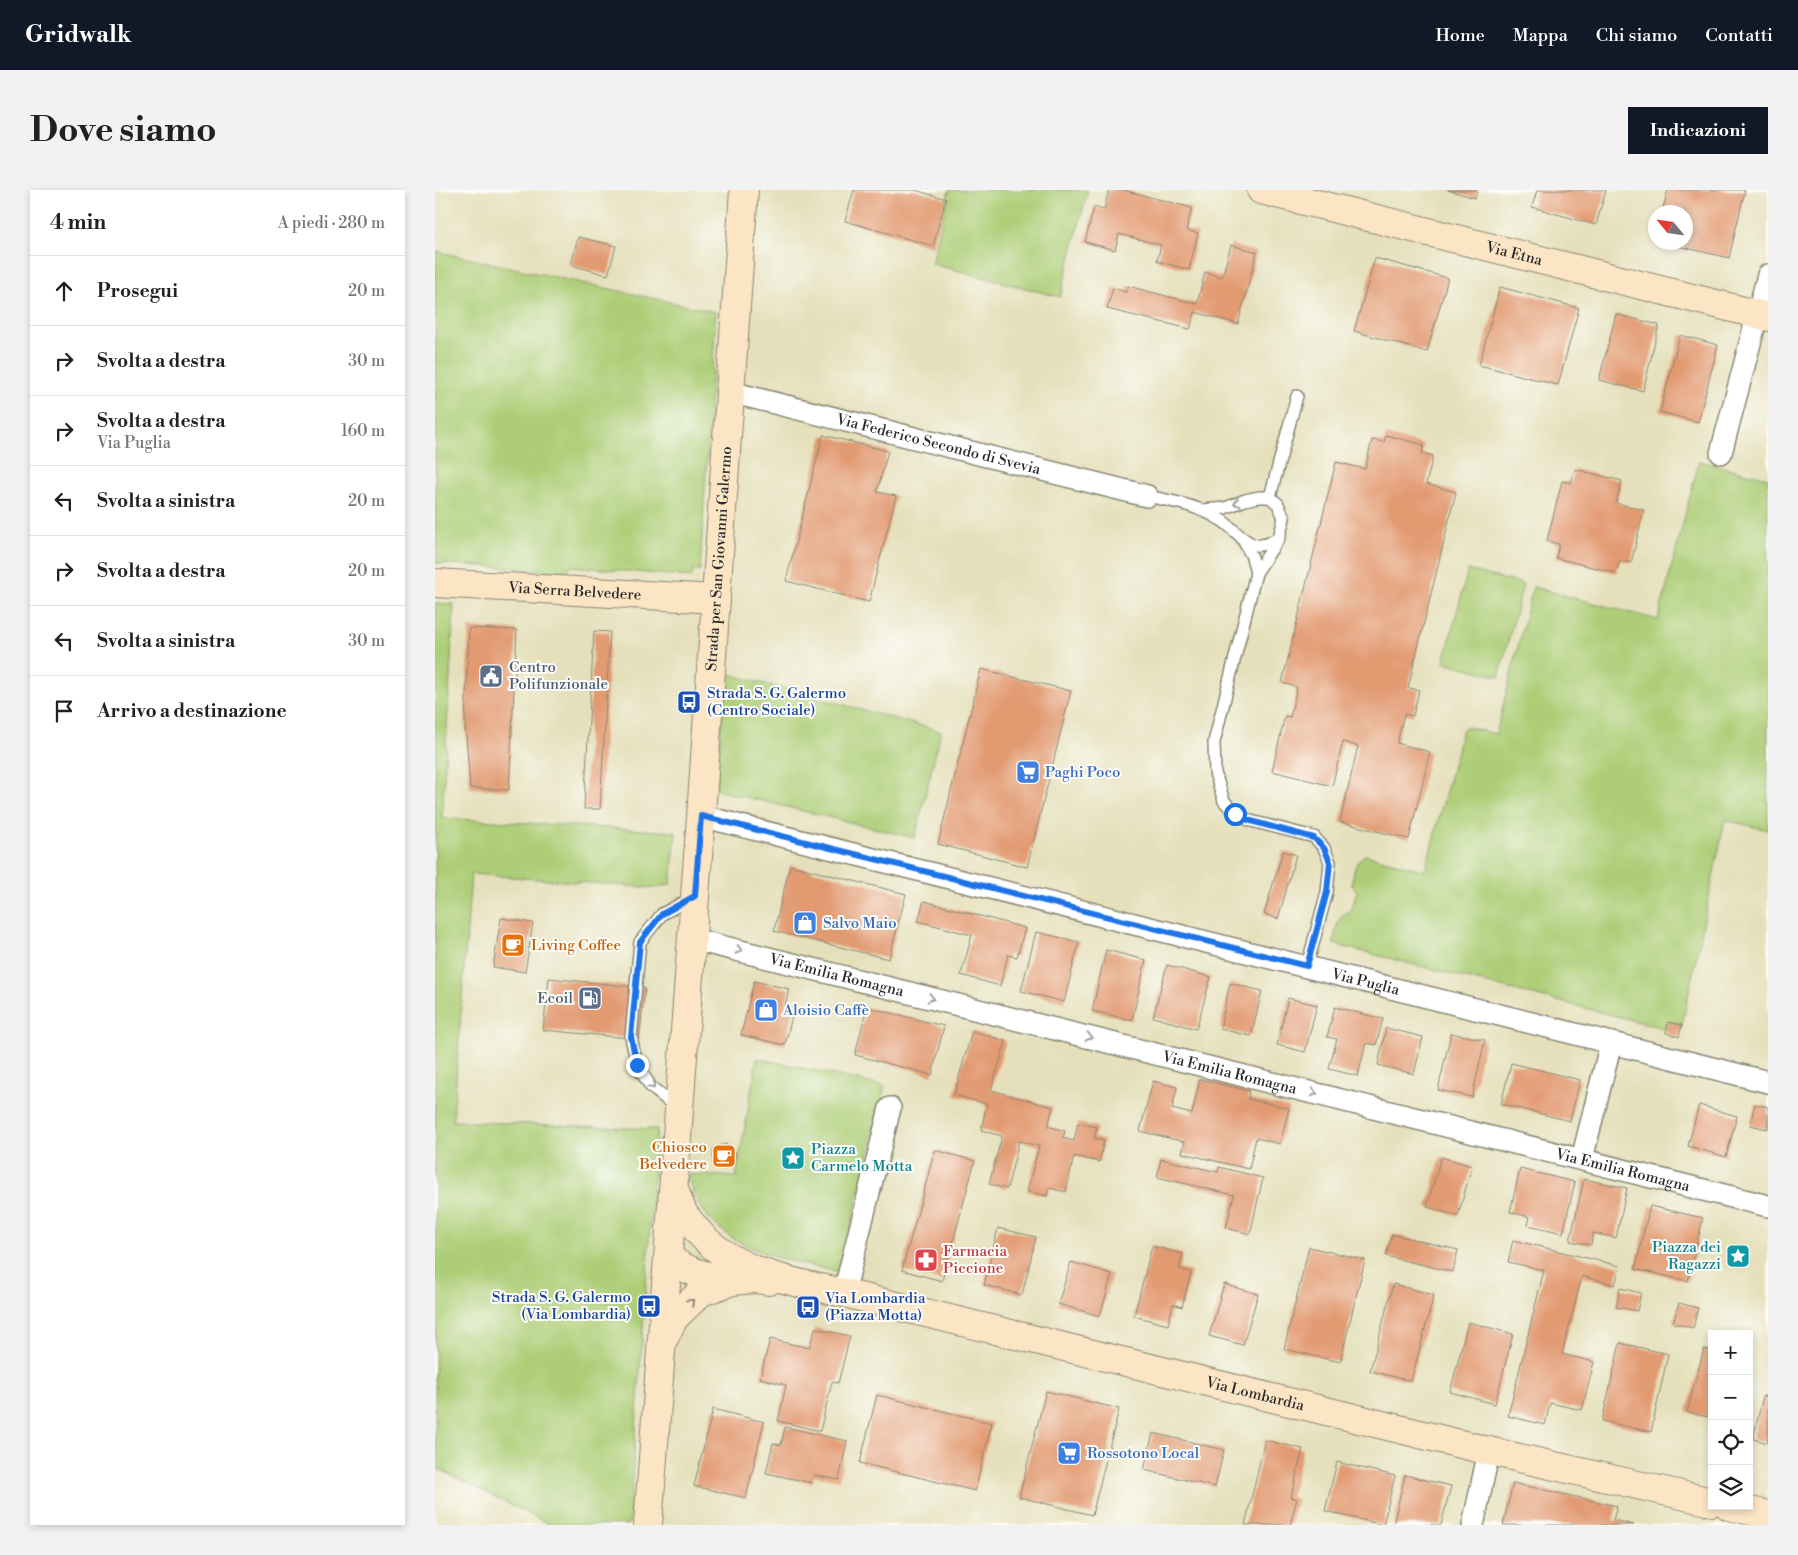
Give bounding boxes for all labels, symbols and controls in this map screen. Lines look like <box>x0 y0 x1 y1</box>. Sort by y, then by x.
text: Gridwalk <box>25 20 132 50</box>
text: Home <box>1435 24 1485 47</box>
text: Mappa <box>1513 24 1568 47</box>
text: Chi siamo <box>1596 24 1677 47</box>
text: Contatti <box>1705 24 1773 47</box>
button: Indicazioni <box>1628 107 1768 154</box>
text: Dove siamo <box>30 109 217 152</box>
north arrow <box>1648 205 1693 250</box>
text: 4 min <box>50 210 106 236</box>
text: A piedi · 280 m <box>278 213 385 233</box>
street label: Via Etna <box>1483 237 1545 270</box>
icon: ahead <box>50 277 78 305</box>
text: Prosegui <box>97 279 178 303</box>
text: 20 m <box>348 281 385 301</box>
icon: right <box>50 347 78 375</box>
text: Svolta a destra <box>97 349 225 373</box>
text: 30 m <box>348 351 385 371</box>
text: Svolta a destra <box>97 409 225 433</box>
street label: Via Federico Secondo di Svevia <box>833 410 1043 479</box>
icon: right <box>50 417 78 445</box>
text: 160 m <box>341 421 385 441</box>
text: Via Puglia <box>97 433 171 453</box>
street label: Strada per San Giovanni Galermo <box>702 446 736 672</box>
icon: left <box>50 487 78 515</box>
text: Svolta a sinistra <box>97 489 235 513</box>
text: 20 m <box>348 491 385 511</box>
one-way arrow <box>1233 497 1242 507</box>
icon: right <box>50 557 78 585</box>
text: Svolta a destra <box>97 559 225 583</box>
text: 20 m <box>348 561 385 581</box>
street label: Via Serra Belvedere <box>507 578 642 605</box>
icon: left <box>50 627 78 655</box>
text: Svolta a sinistra <box>97 629 235 653</box>
text: 30 m <box>348 631 385 651</box>
place label: Centro Polifunzionale <box>509 658 608 694</box>
public building icon: Centro Polifunzionale <box>478 663 504 689</box>
place label: Strada S. G. Galermo (Centro Sociale) <box>707 684 846 720</box>
bus stop icon: Strada S. G. Galermo (Centro Sociale) <box>676 689 702 715</box>
icon: arrive <box>50 697 78 725</box>
text: Arrivo a destinazione <box>97 699 287 723</box>
supermarket icon: Paghi Poco <box>1015 759 1041 785</box>
place label: Paghi Poco <box>1045 763 1121 782</box>
route start <box>1224 803 1247 826</box>
shop icon: Salvo Maio <box>792 910 818 936</box>
place label: Salvo Maio <box>823 914 897 933</box>
cafe icon: Living Coffee <box>500 932 526 958</box>
place label: Living Coffee <box>531 936 621 955</box>
one-way arrow <box>735 944 744 955</box>
street label: Via Emilia Romagna <box>766 949 906 1001</box>
street label: Via Puglia <box>1329 964 1402 1000</box>
fuel station icon: Ecoil <box>577 985 603 1011</box>
place label: Ecoil <box>537 989 574 1008</box>
one-way arrow <box>927 992 936 1003</box>
shop icon: Aloisio Caffè <box>753 997 779 1023</box>
place label: Aloisio Caffè <box>782 1001 869 1020</box>
one-way arrow <box>1084 1031 1093 1042</box>
street label: Via Emilia Romagna <box>1159 1047 1299 1099</box>
route end <box>626 1054 649 1077</box>
one-way arrow <box>646 1080 655 1089</box>
one-way arrow <box>1310 1087 1319 1098</box>
place label: Chiosco Belvedere <box>638 1138 707 1174</box>
place label: Piazza Carmelo Motta <box>811 1140 913 1176</box>
cafe icon: Chiosco Belvedere <box>711 1143 737 1169</box>
street label: Via Emilia Romagna <box>1553 1144 1692 1196</box>
place icon: Piazza Carmelo Motta <box>780 1145 806 1171</box>
place label: Piazza dei Ragazzi <box>1652 1238 1721 1274</box>
place label: Farmacia Piccione <box>943 1242 1008 1278</box>
place icon: Piazza dei Ragazzi <box>1725 1243 1751 1269</box>
pharmacy icon: Farmacia Piccione <box>913 1247 939 1273</box>
place label: Strada S. G. Galermo (Via Lombardia) <box>492 1288 631 1324</box>
place label: Via Lombardia (Piazza Motta) <box>824 1289 926 1325</box>
bus stop icon: Strada S. G. Galermo (Via Lombardia) <box>636 1293 662 1319</box>
bus stop icon: Via Lombardia (Piazza Motta) <box>795 1294 821 1320</box>
one-way arrow <box>685 1299 694 1308</box>
map controls <box>1708 1330 1753 1510</box>
button: + <box>1708 1330 1753 1375</box>
street label: Via Lombardia <box>1203 1373 1307 1415</box>
button: − <box>1708 1375 1753 1420</box>
button: locate <box>1708 1420 1753 1465</box>
supermarket icon: Rossotono Local <box>1056 1440 1082 1466</box>
place label: Rossotono Local <box>1087 1444 1200 1463</box>
button: layers <box>1708 1465 1753 1510</box>

